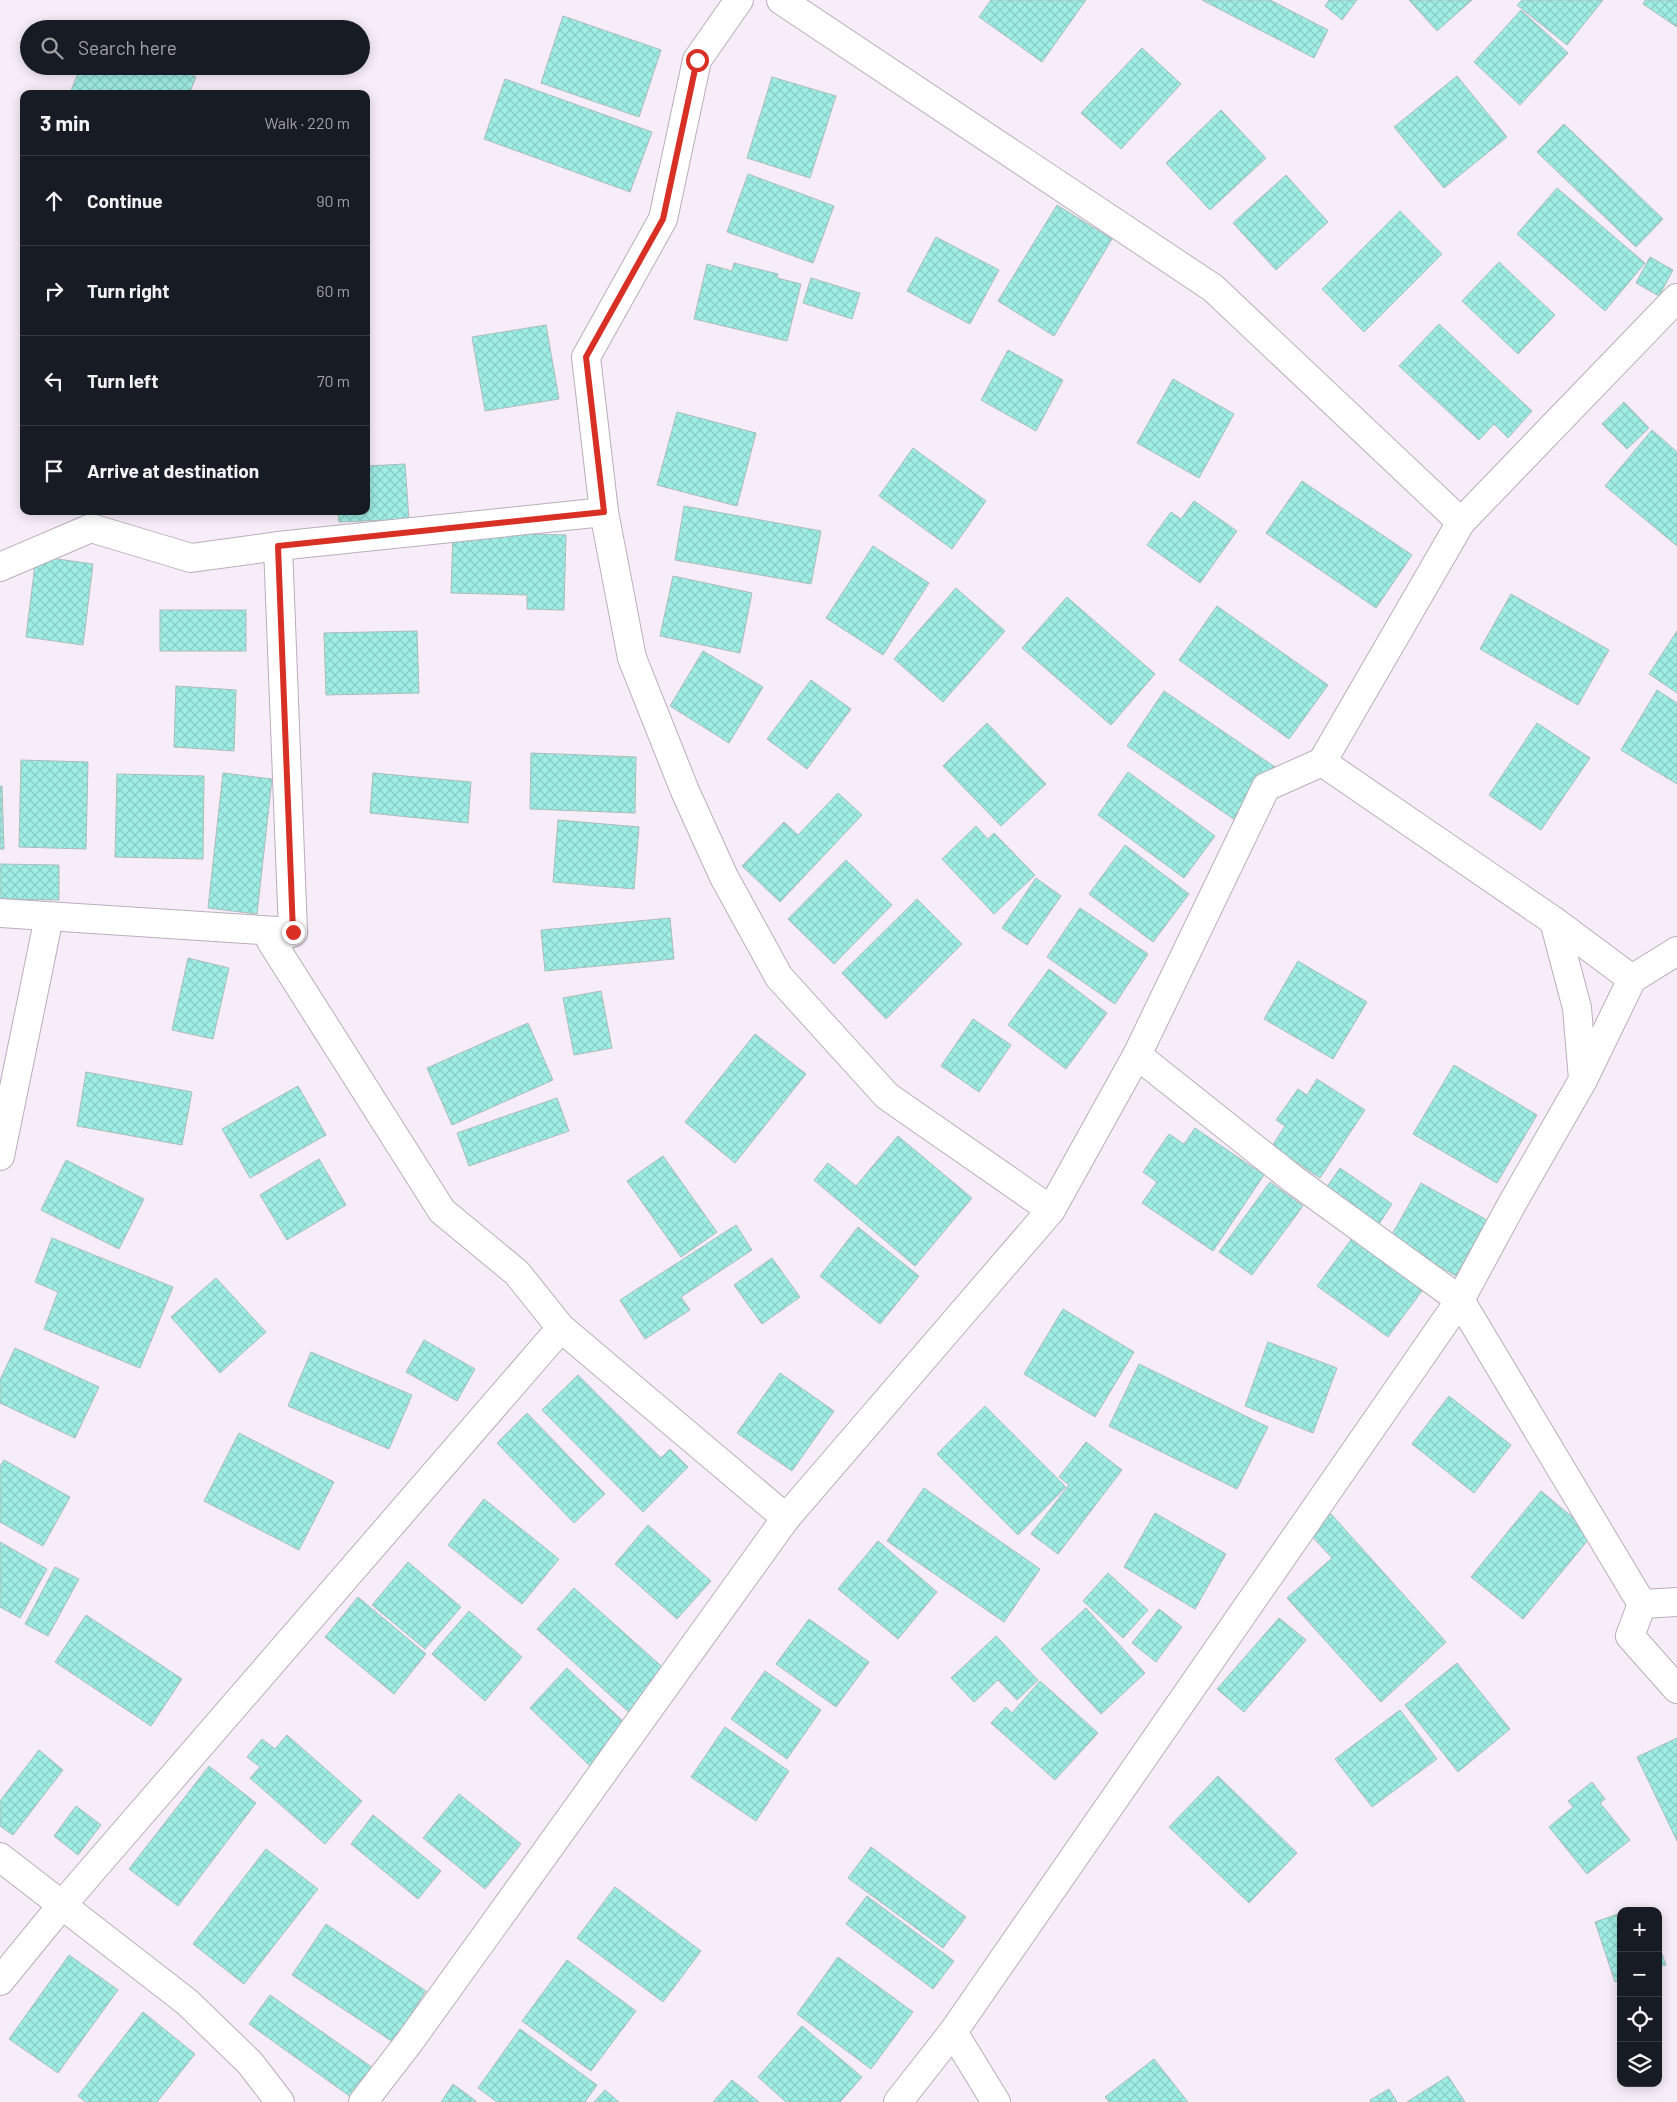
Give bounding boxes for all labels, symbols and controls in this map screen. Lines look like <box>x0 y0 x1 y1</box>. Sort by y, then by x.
search box <box>20 20 370 75</box>
icon: search <box>38 34 66 62</box>
text: Search here <box>78 36 177 59</box>
route start <box>686 49 709 72</box>
text: 3 min <box>40 110 90 135</box>
text: Walk · 220 m <box>264 113 350 132</box>
icon: ahead <box>40 187 68 215</box>
text: Continue <box>87 189 163 212</box>
text: 90 m <box>316 191 350 210</box>
icon: right <box>40 277 68 305</box>
text: Turn right <box>87 279 169 302</box>
text: 60 m <box>316 281 350 300</box>
icon: left <box>40 367 68 395</box>
text: Turn left <box>87 369 158 392</box>
text: 70 m <box>317 371 350 390</box>
icon: arrive <box>40 457 68 485</box>
text: Arrive at destination <box>87 459 259 482</box>
route end <box>282 921 305 944</box>
map controls <box>1617 1907 1662 2087</box>
button: + <box>1617 1907 1662 1952</box>
button: − <box>1617 1952 1662 1997</box>
button: locate <box>1617 1997 1662 2042</box>
button: layers <box>1617 2042 1662 2087</box>

